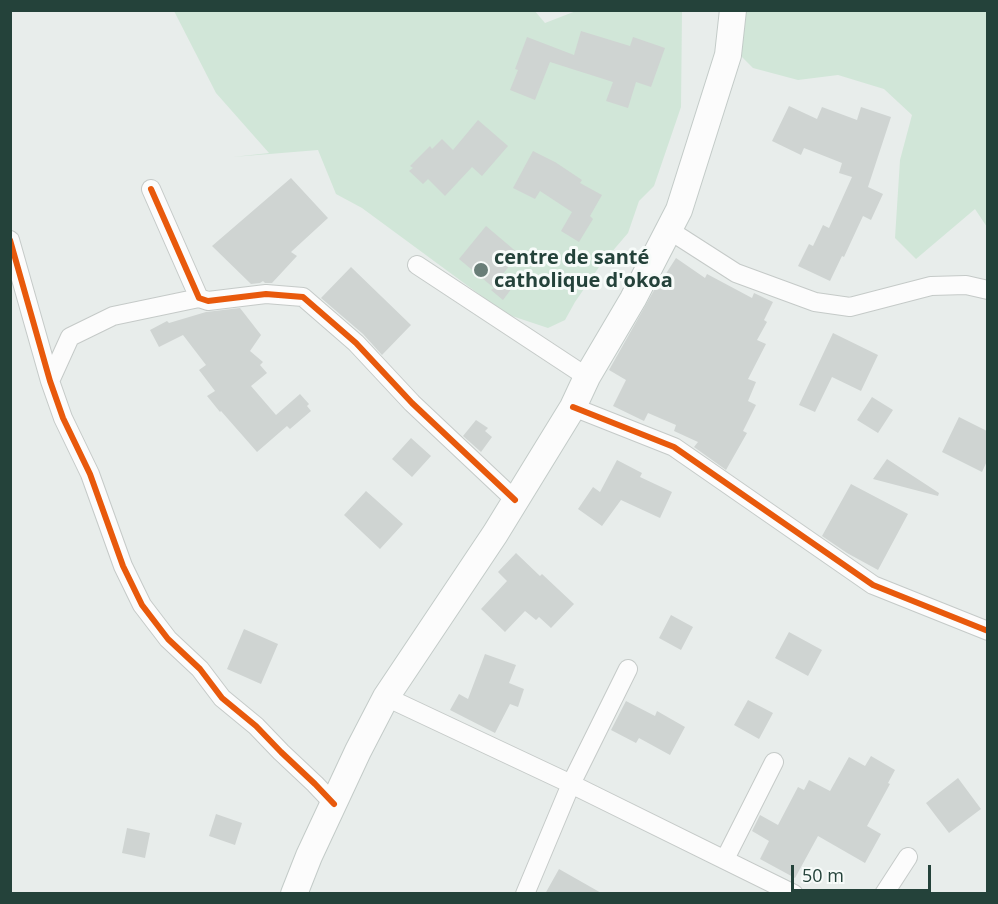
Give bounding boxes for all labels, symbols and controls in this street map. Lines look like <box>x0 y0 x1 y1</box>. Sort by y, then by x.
place label: centre de santé catholique d'okoa <box>494 246 673 293</box>
marker: centre de santé catholique d'okoa <box>472 261 490 279</box>
scale bar <box>794 853 934 891</box>
text: 50 m <box>802 863 844 887</box>

